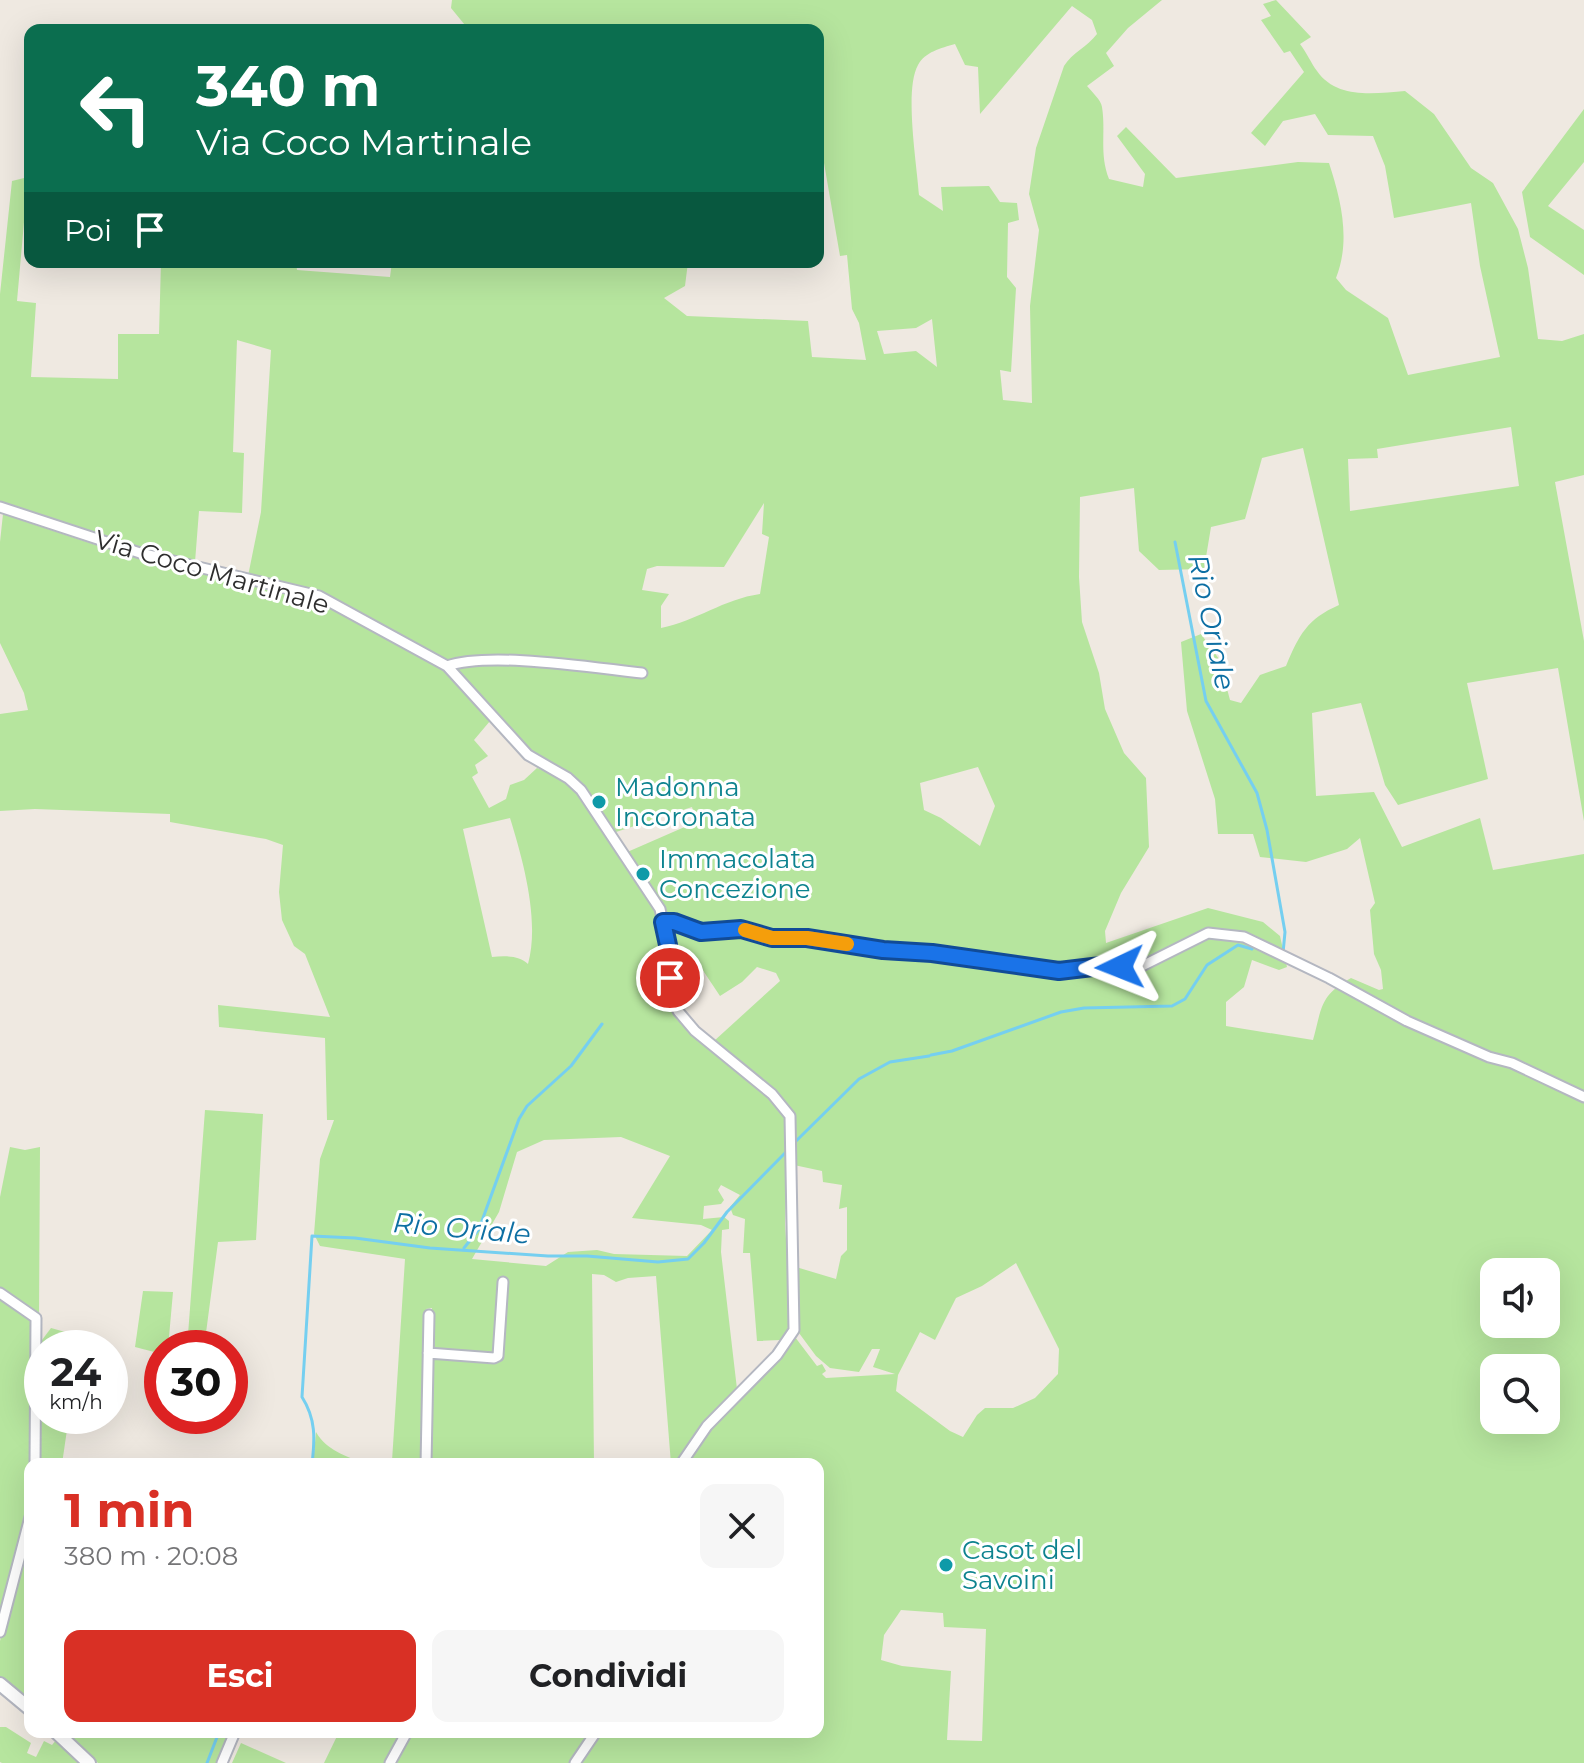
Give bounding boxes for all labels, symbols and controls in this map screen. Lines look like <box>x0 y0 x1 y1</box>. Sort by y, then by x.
text: 340 m <box>196 52 380 120</box>
icon: left <box>64 56 168 160</box>
text: Via Coco Martinale <box>196 120 532 164</box>
icon: arrive <box>128 208 172 252</box>
text: Poi <box>64 212 112 249</box>
street label: Via Coco Martinale <box>91 523 333 621</box>
water label: Rio Oriale <box>1181 551 1243 693</box>
place label: Madonna Incoronata <box>615 771 756 833</box>
marker: Madonna Incoronata <box>590 793 608 811</box>
place label: Immacolata Concezione <box>659 843 816 905</box>
marker: Immacolata Concezione <box>634 865 652 883</box>
position arrow <box>1078 925 1162 1009</box>
pin <box>636 944 704 1012</box>
icon: arrive <box>648 956 692 1000</box>
water label: Rio Oriale <box>392 1205 532 1251</box>
map controls <box>1480 1258 1560 1434</box>
button: sound <box>1480 1258 1560 1338</box>
speed limit sign: 30 <box>144 1330 248 1434</box>
text: 24 <box>51 1347 101 1396</box>
button: search <box>1480 1354 1560 1434</box>
text: km/h <box>49 1390 103 1414</box>
text: 1 min <box>64 1481 194 1539</box>
button: close <box>700 1484 784 1568</box>
place label: Casot del Savoini <box>962 1534 1082 1596</box>
text: 380 m · 20:08 <box>64 1540 238 1572</box>
marker: Casot del Savoini <box>937 1556 955 1574</box>
button: Esci <box>64 1630 416 1722</box>
button: Condividi <box>432 1630 784 1722</box>

